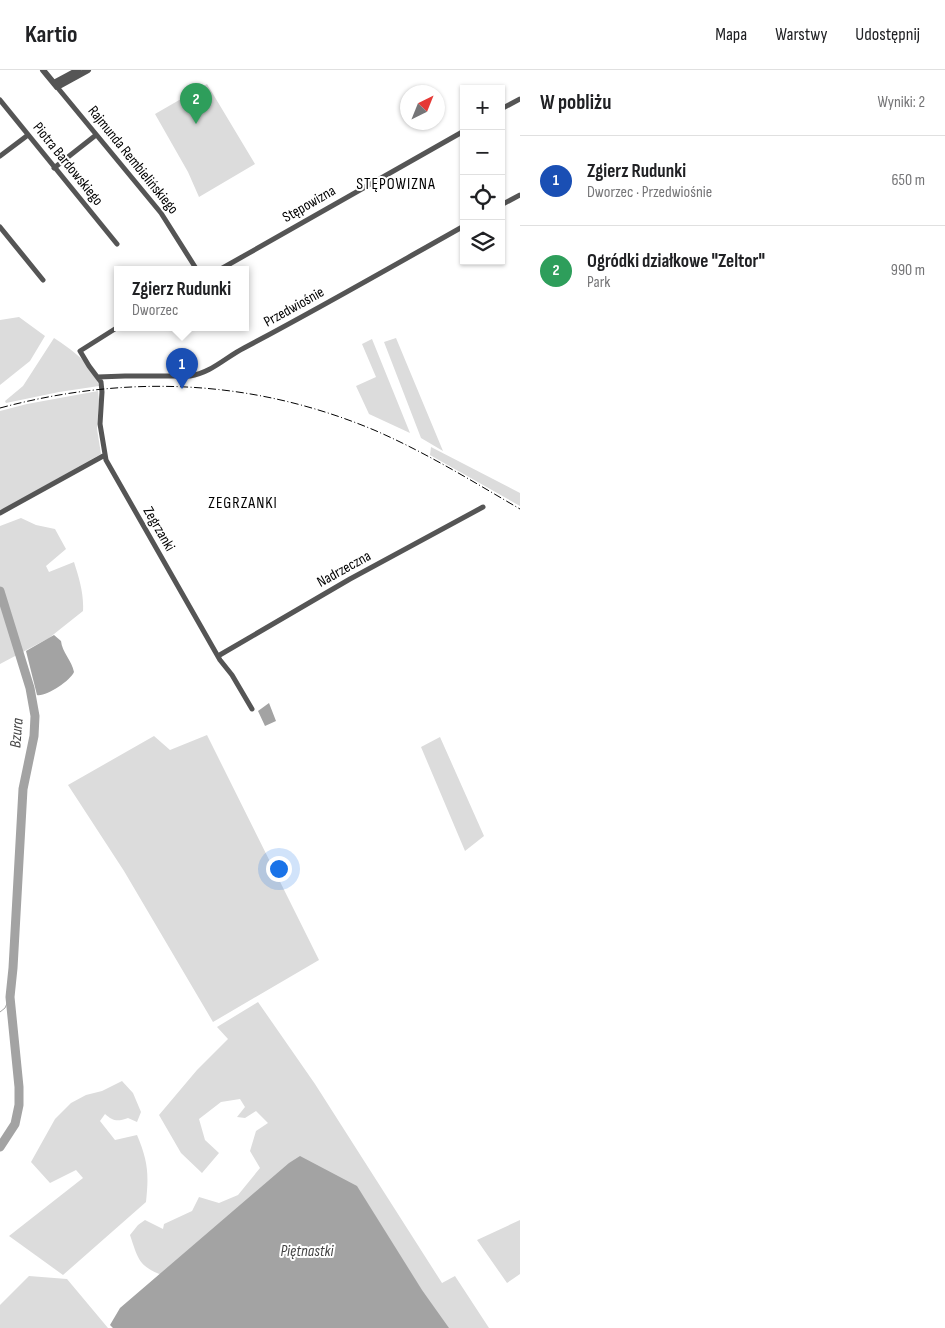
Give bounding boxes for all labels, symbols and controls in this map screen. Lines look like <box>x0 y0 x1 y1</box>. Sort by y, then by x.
text: Kartio <box>25 20 77 49</box>
text: Mapa <box>715 24 747 45</box>
text: Warstwy <box>775 24 827 45</box>
text: Udostępnij <box>855 24 920 45</box>
pin: 2 <box>180 83 212 124</box>
north arrow <box>400 85 445 130</box>
map controls <box>460 85 505 265</box>
button: + <box>460 85 505 130</box>
text: W pobliżu <box>540 90 611 115</box>
text: Wyniki: 2 <box>877 93 925 112</box>
street label: Rajmunda Rembielińskiego <box>84 102 182 218</box>
street label: Piotra Bardowskiego <box>29 119 107 209</box>
button: − <box>460 130 505 175</box>
text: Zgierz Rudunki <box>587 160 686 183</box>
text: 1 <box>553 171 559 190</box>
text: 650 m <box>892 171 925 190</box>
district label: STĘPOWIZNA <box>356 175 436 194</box>
button: locate <box>460 175 505 220</box>
street label: Stępowizna <box>279 181 339 227</box>
text: Dworzec · Przedwiośnie <box>587 183 712 202</box>
button: layers <box>460 220 505 265</box>
text: Ogródki działkowe "Zeltor" <box>587 250 765 273</box>
text: 2 <box>552 261 560 280</box>
text: 990 m <box>891 261 925 280</box>
popup <box>114 266 249 331</box>
text: Park <box>587 273 610 292</box>
text: Zgierz Rudunki <box>132 278 231 301</box>
street label: Przedwiośnie <box>260 283 328 331</box>
text: Dworzec <box>132 301 178 320</box>
pin: 1 <box>166 348 198 389</box>
district label: ZEGRZANKI <box>208 494 278 513</box>
street label: Zegrzanki <box>139 503 179 555</box>
street label: Nadrzeczna <box>314 546 374 592</box>
water label: Bzura <box>6 717 28 749</box>
your location <box>266 856 292 882</box>
water label: Piętnastki <box>280 1242 335 1261</box>

